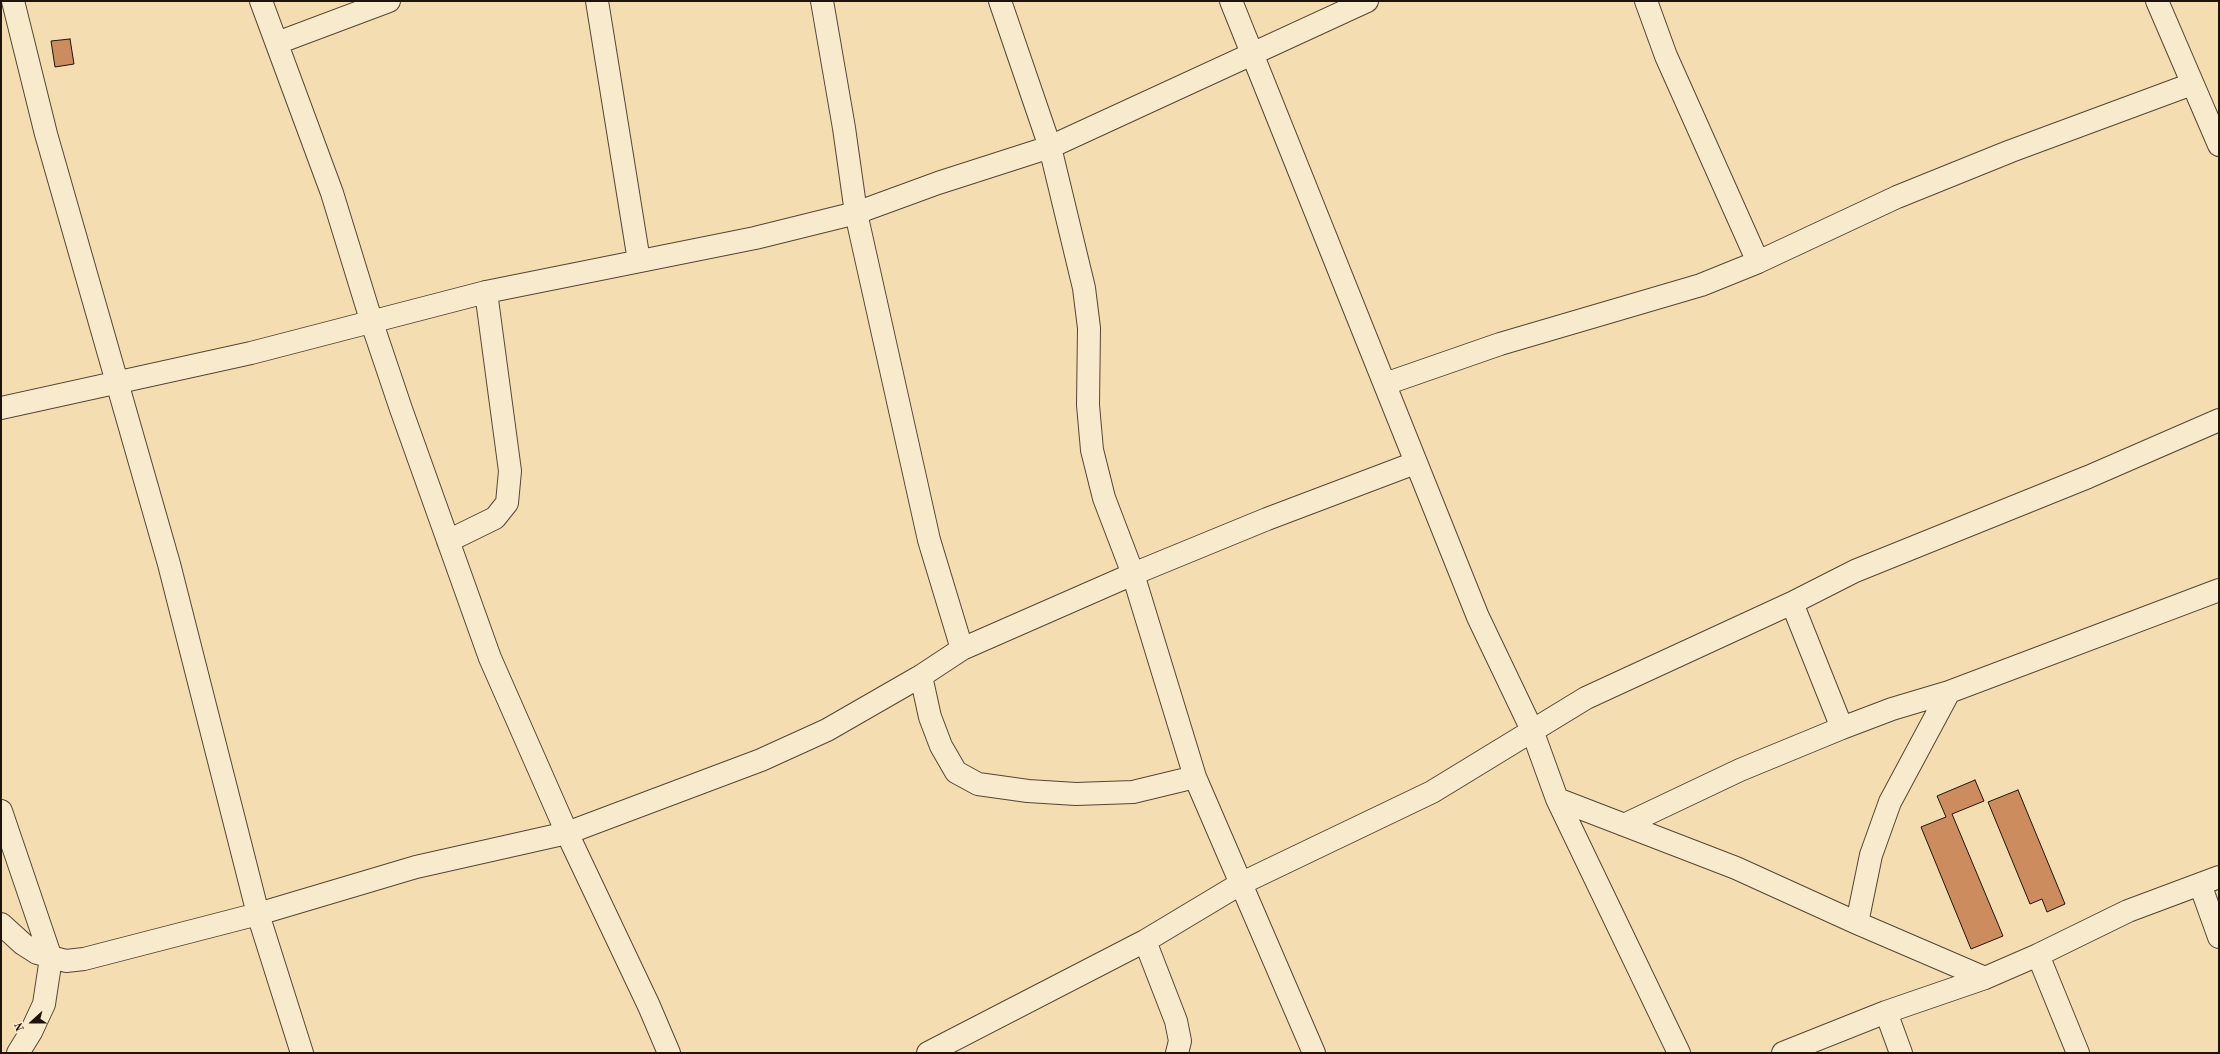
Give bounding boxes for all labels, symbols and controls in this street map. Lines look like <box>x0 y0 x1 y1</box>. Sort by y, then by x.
north arrow <box>12 1002 52 1042</box>
text: N <box>14 1021 27 1032</box>

